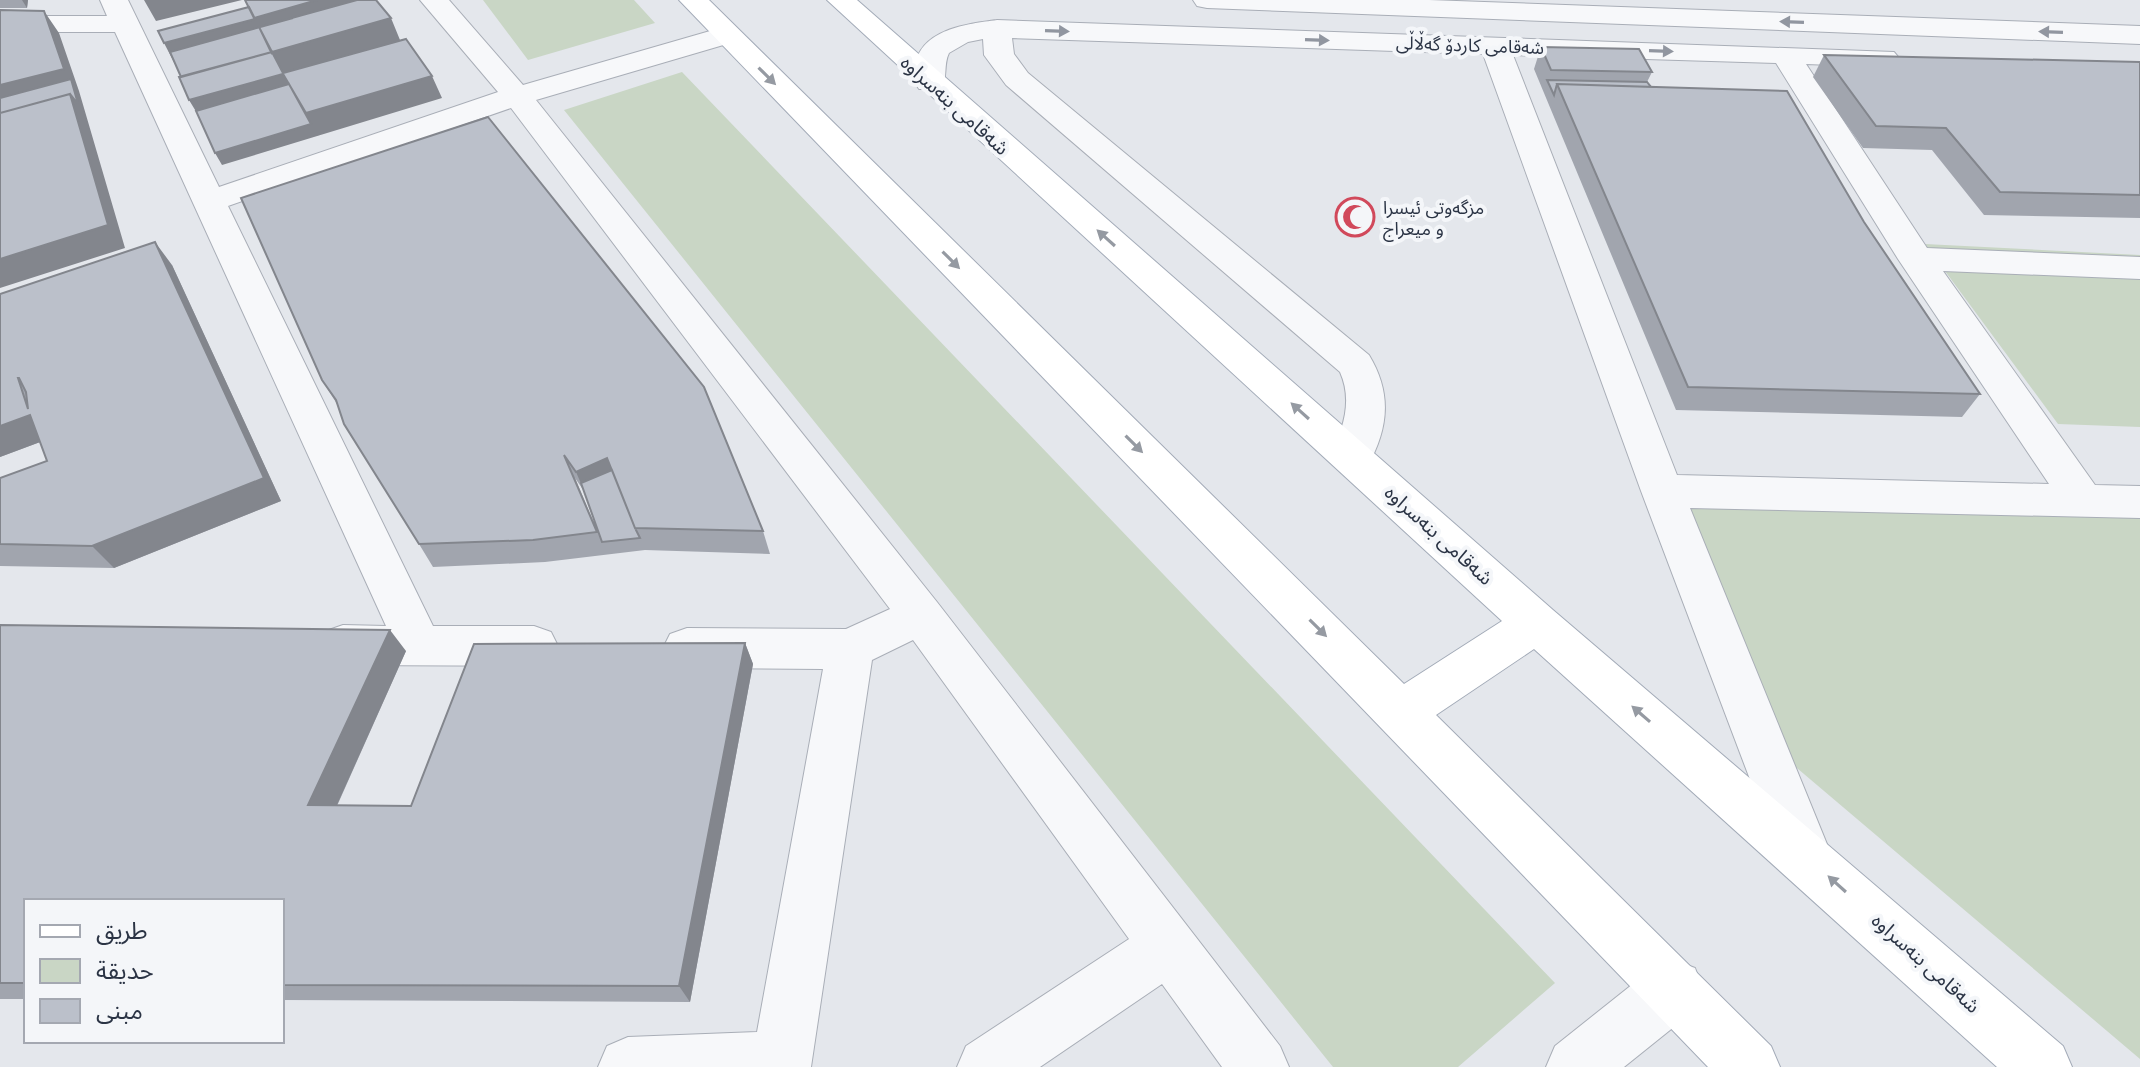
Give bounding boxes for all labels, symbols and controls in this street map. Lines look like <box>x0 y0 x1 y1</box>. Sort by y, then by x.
one-way arrow <box>1779 15 1804 28</box>
one-way arrow <box>1045 25 1070 38</box>
one-way arrow <box>2038 25 2063 38</box>
street label: شەقامی کاردۆ گەڵاڵی <box>1395 30 1545 60</box>
one-way arrow <box>1305 33 1330 46</box>
one-way arrow <box>1649 45 1674 57</box>
street label: شەقامی بنەسراوە <box>895 49 1015 161</box>
one-way arrow <box>757 66 776 85</box>
place label: مزگەوتی ئیسرا و میعراج <box>1383 195 1484 242</box>
mosque icon: مزگەوتی ئیسرا و میعراج <box>1334 196 1376 238</box>
one-way arrow <box>1096 230 1115 248</box>
one-way arrow <box>941 250 960 269</box>
one-way arrow <box>1291 402 1310 420</box>
one-way arrow <box>1124 434 1143 453</box>
street label: شەقامی بنەسراوە <box>1379 479 1499 591</box>
one-way arrow <box>1308 619 1327 638</box>
one-way arrow <box>1632 705 1651 723</box>
one-way arrow <box>1828 876 1847 894</box>
legend <box>24 899 284 1043</box>
street label: شەقامی بنەسراوە <box>1866 907 1986 1019</box>
text: طريق <box>96 914 148 947</box>
text: حديقة <box>96 954 154 987</box>
text: مبنى <box>96 994 143 1027</box>

